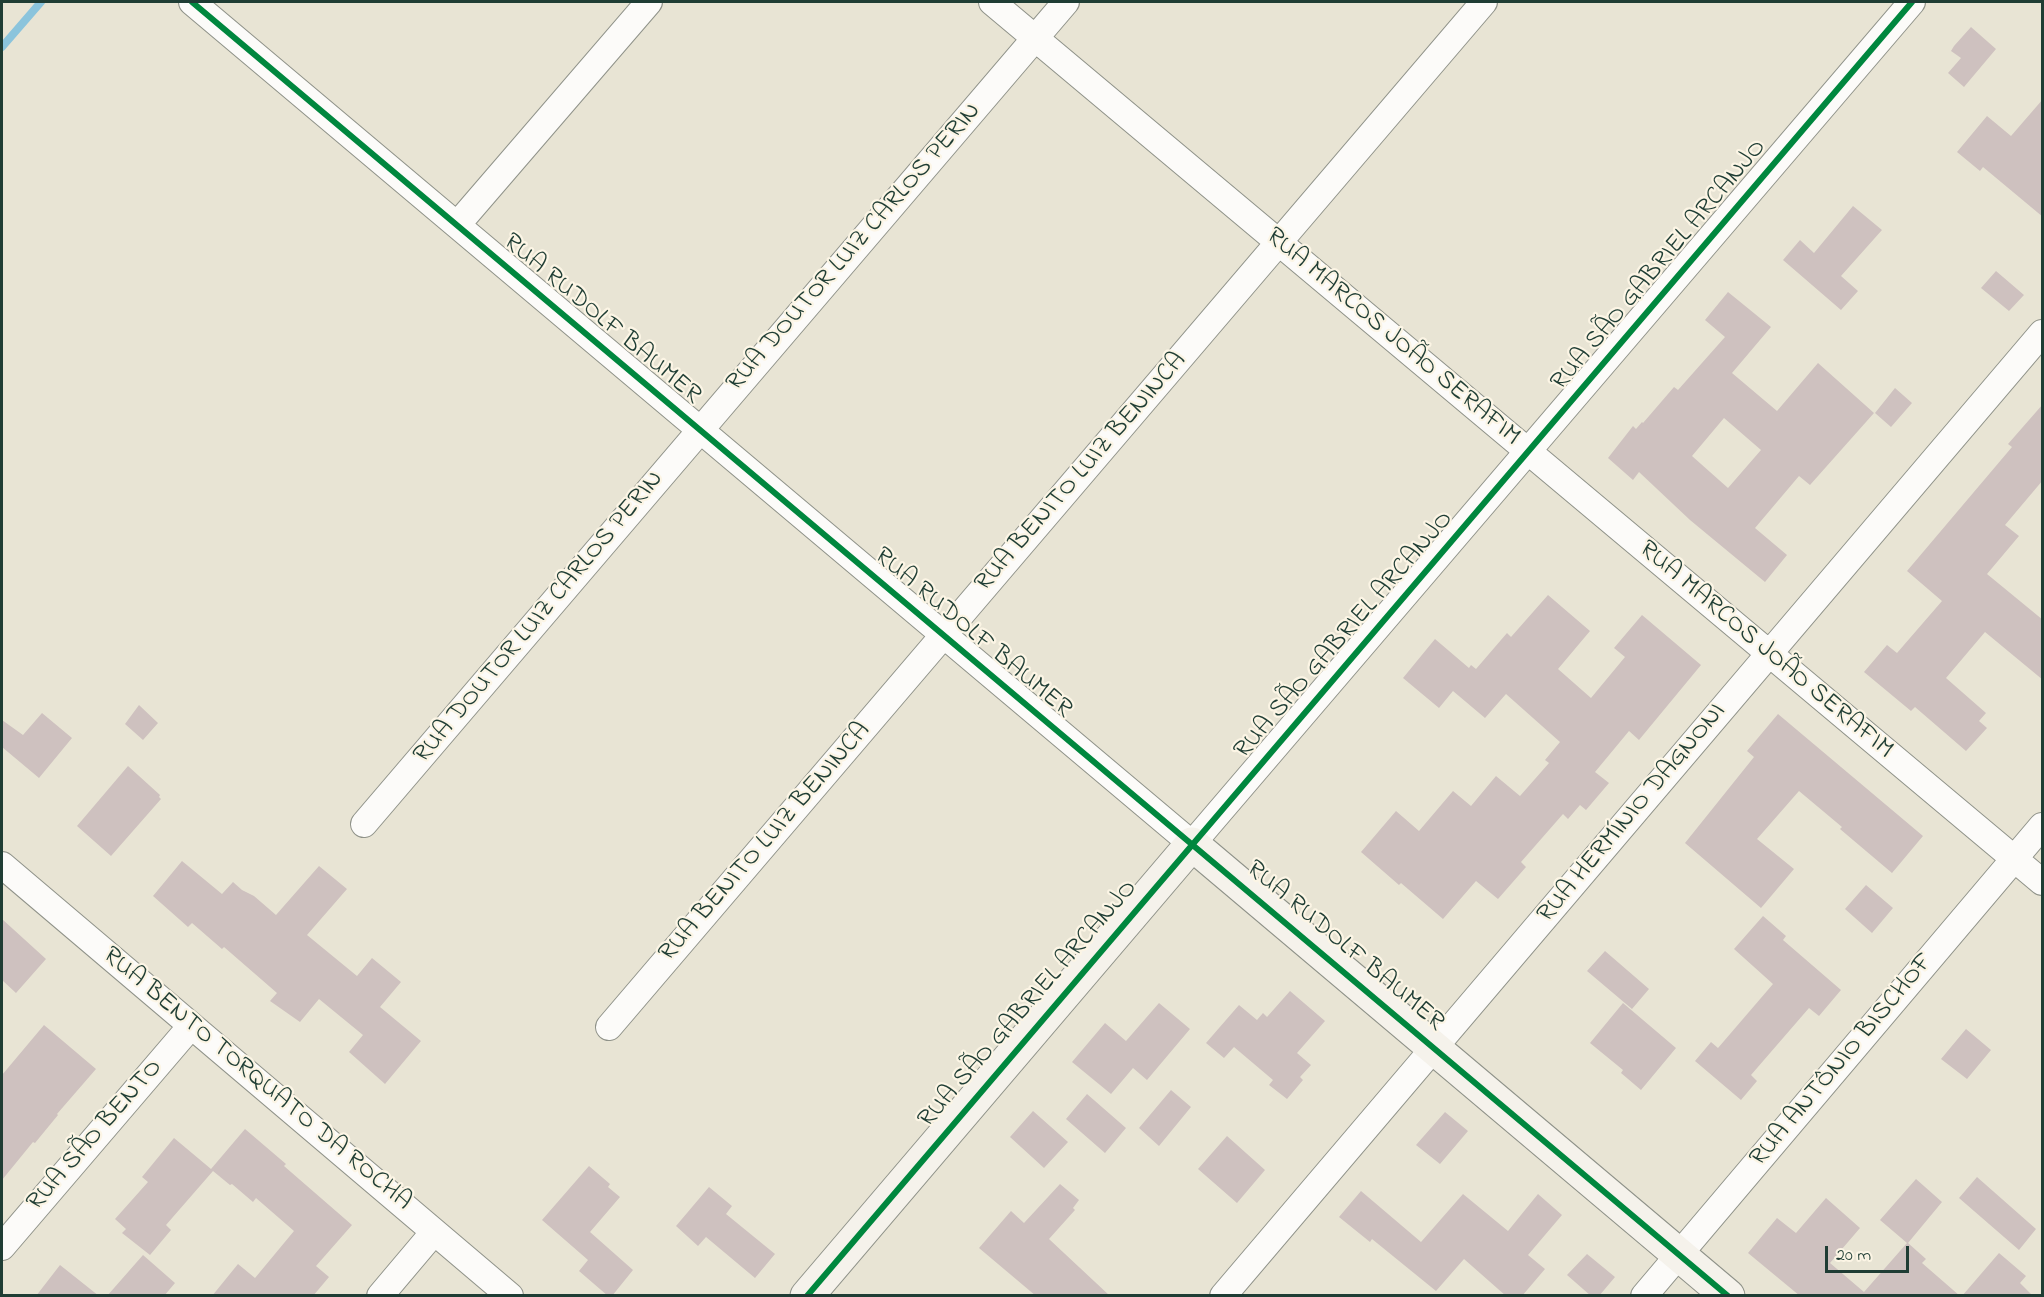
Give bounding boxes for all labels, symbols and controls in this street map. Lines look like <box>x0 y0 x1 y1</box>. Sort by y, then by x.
street label: RUA DOUTOR LUIZ CARLOS PERIN <box>721 97 989 399</box>
street label: RUA SÃO GABRIEL ARCANJO <box>1546 134 1774 398</box>
street label: RUA MARCOS JOÃO SERAFIM <box>1258 222 1526 454</box>
street label: RUA RUDOLF BAUMER <box>496 228 706 412</box>
street label: RUA BENITO LUIZ BENINCA <box>970 347 1194 599</box>
street label: RUA DOUTOR LUIZ CARLOS PERIN <box>408 465 672 771</box>
street label: RUA SÃO GABRIEL ARCANJO <box>1229 506 1461 766</box>
street label: RUA MARCOS JOÃO SERAFIM <box>1631 535 1899 767</box>
street label: RUA RUDOLF BAUMER <box>867 542 1077 726</box>
street label: RUA HERMÍNIO DAGNONI <box>1532 698 1734 930</box>
street label: RUA BENITO LUIZ BENINCA <box>654 717 878 969</box>
street label: RUA RUDOLF BAUMER <box>1239 855 1449 1039</box>
street label: RUA SÃO GABRIEL ARCANJO <box>913 875 1145 1135</box>
street label: RUA BENTO TORQUATO DA ROCHA <box>95 941 417 1219</box>
street label: RUA ANTÔNIO BISCHOF <box>1745 948 1941 1174</box>
street label: RUA SÃO BENTO <box>22 1054 170 1218</box>
scale bar <box>1828 1234 1912 1272</box>
text: 20 m <box>1836 1243 1871 1269</box>

